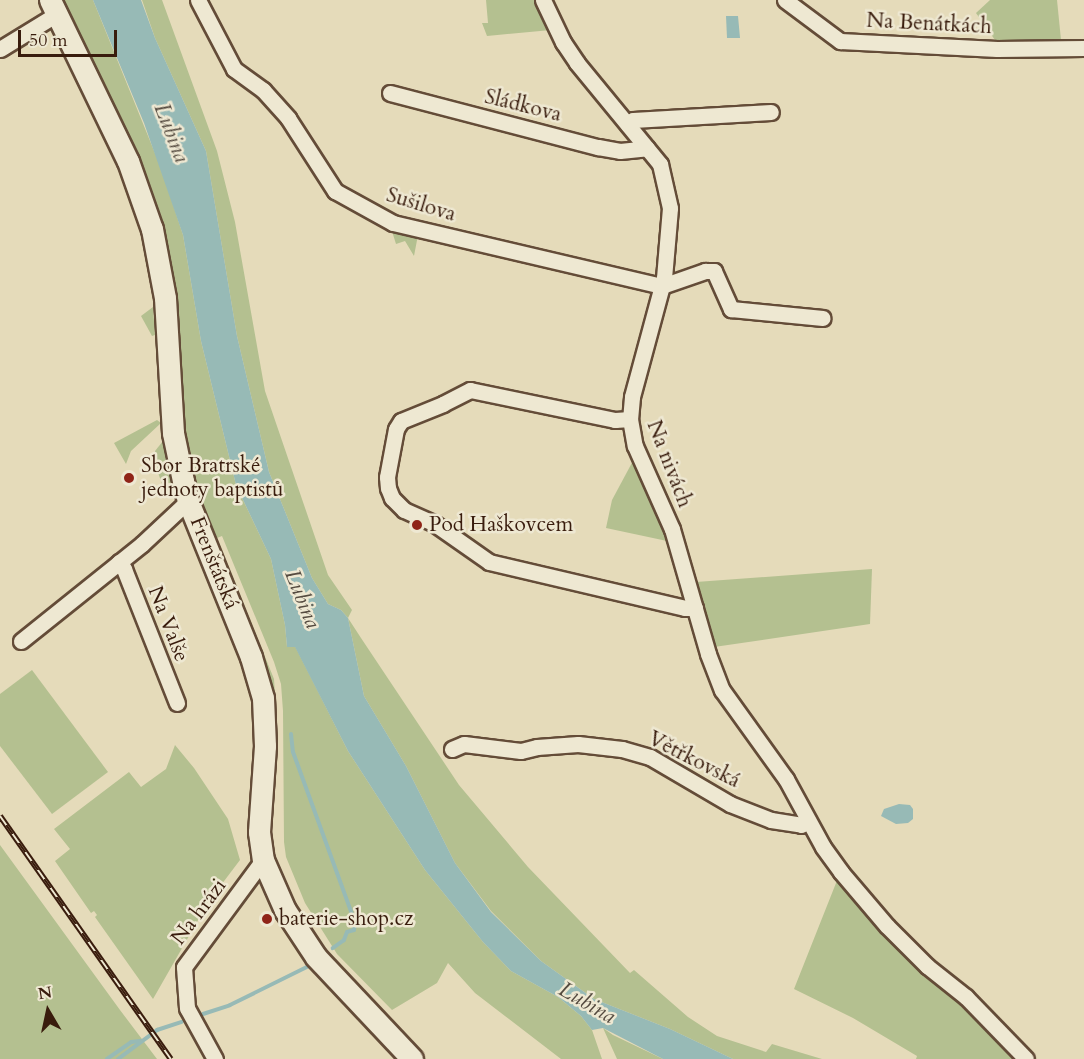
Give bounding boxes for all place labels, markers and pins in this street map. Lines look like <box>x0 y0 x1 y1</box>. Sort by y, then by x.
place label: Sbor Bratrské jednoty baptistů <box>141 453 284 503</box>
marker: Sbor Bratrské jednoty baptistů <box>122 471 136 485</box>
place label: Pod Haškovcem <box>429 512 573 538</box>
marker: Pod Haškovcem <box>410 518 424 532</box>
place label: baterie-shop.cz <box>279 906 413 932</box>
marker: baterie-shop.cz <box>260 912 274 926</box>

